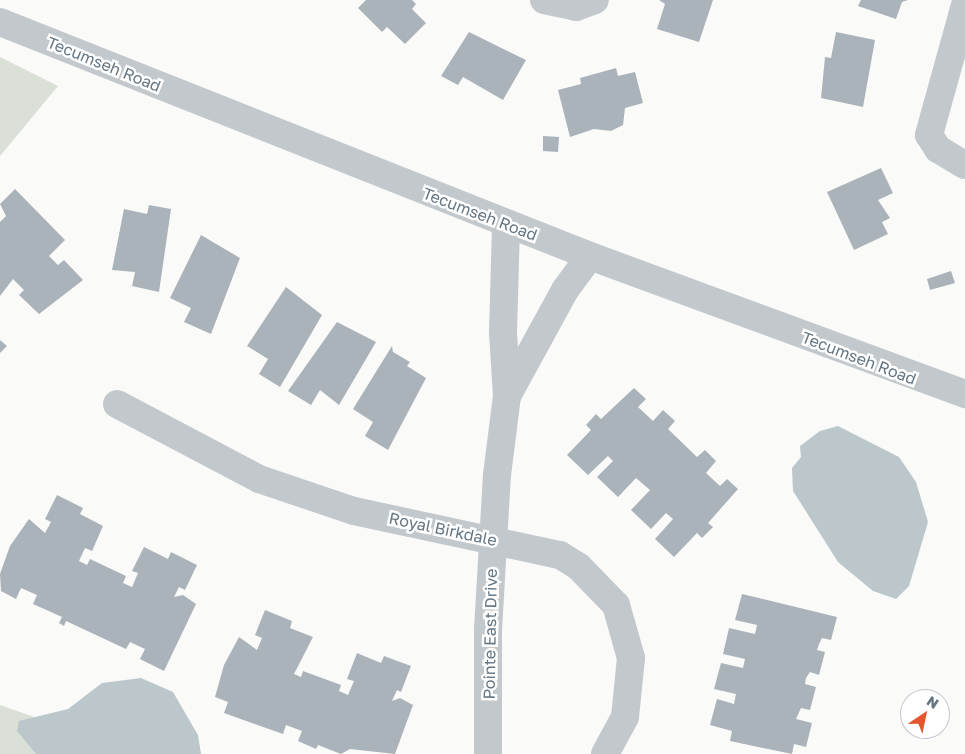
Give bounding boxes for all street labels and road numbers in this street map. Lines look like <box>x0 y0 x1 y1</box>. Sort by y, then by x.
street label: Tecumseh Road <box>44 32 164 96</box>
street label: Tecumseh Road <box>420 183 540 245</box>
street label: Tecumseh Road <box>799 327 919 389</box>
street label: Royal Birkdale <box>387 508 499 550</box>
street label: Pointe East Drive <box>479 568 501 700</box>

